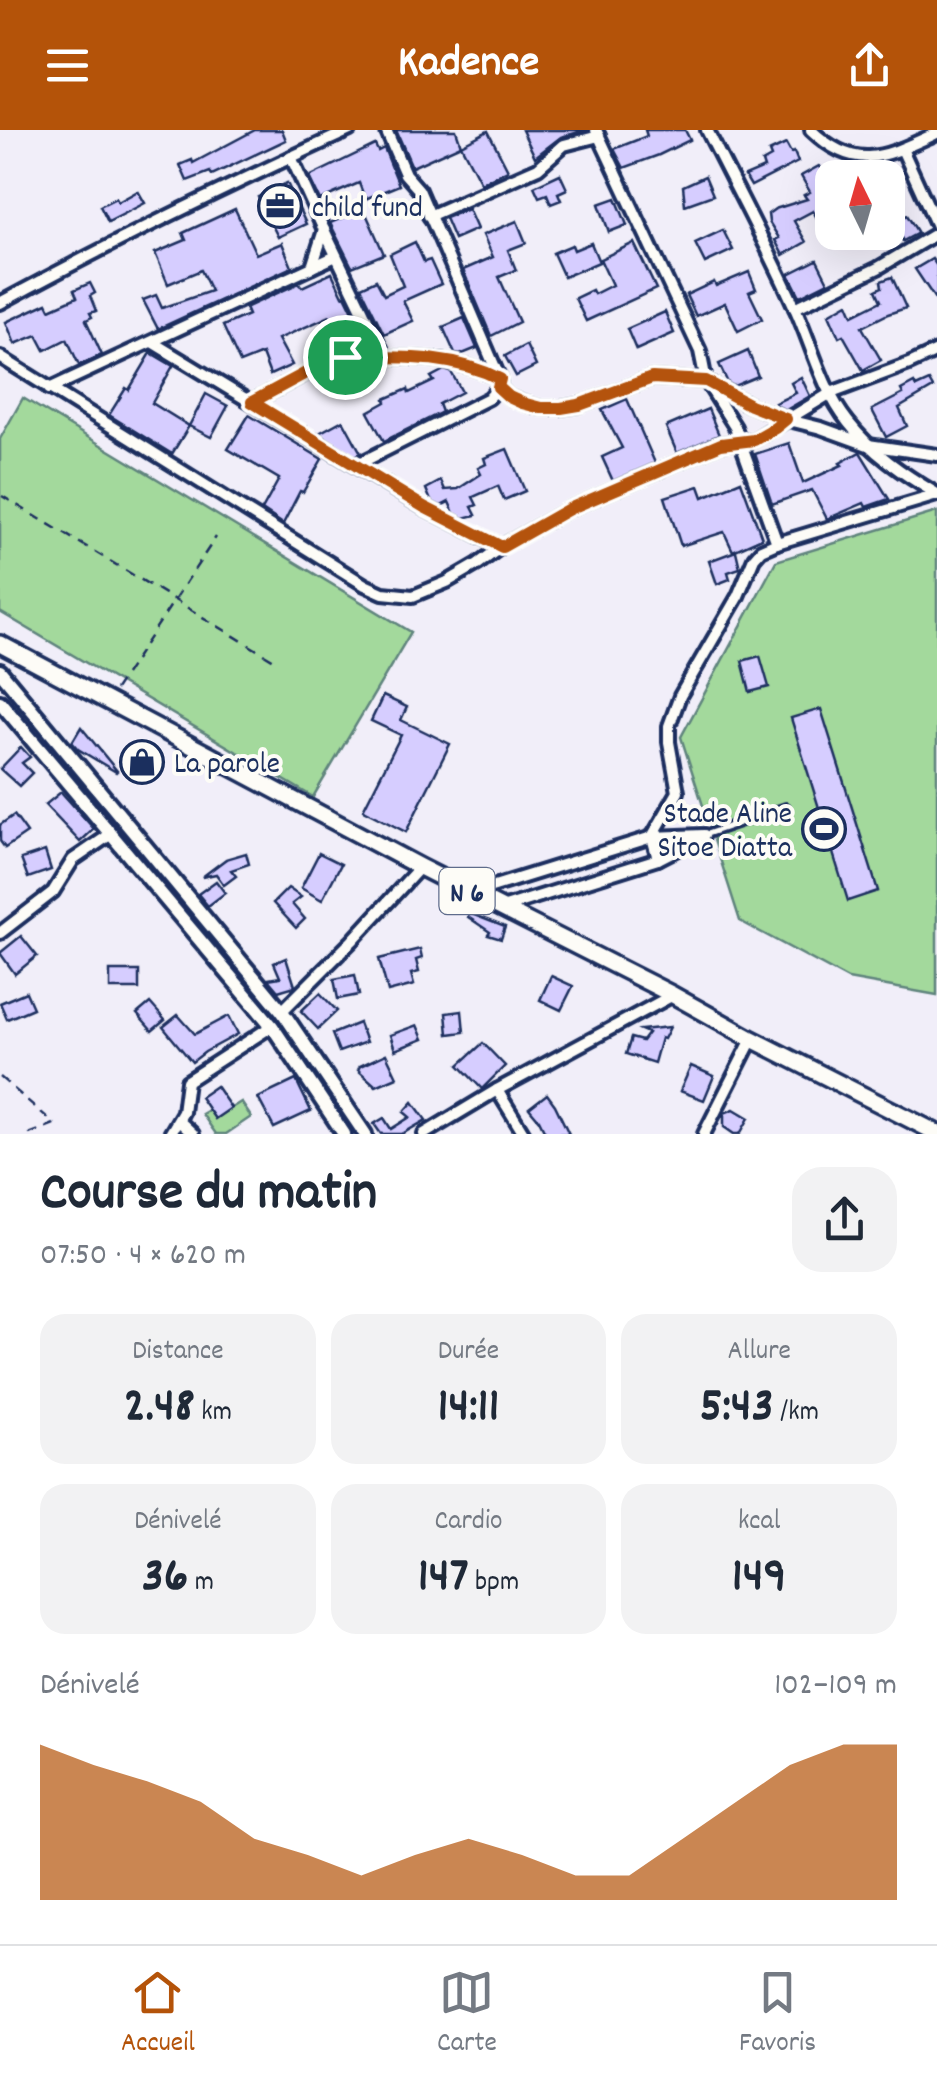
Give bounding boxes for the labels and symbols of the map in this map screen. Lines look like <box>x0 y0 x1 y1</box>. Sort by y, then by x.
north arrow <box>815 160 905 250</box>
office icon: child fund <box>257 183 303 229</box>
place label: child fund <box>312 189 423 232</box>
pin <box>303 315 388 400</box>
shop icon: La parole <box>119 739 165 785</box>
place label: La parole <box>174 745 280 788</box>
place label: Stade Aline Sitoe Diatta <box>658 795 793 872</box>
sports icon: Stade Aline Sitoe Diatta <box>801 806 847 852</box>
road number: N 6 <box>440 868 494 914</box>

